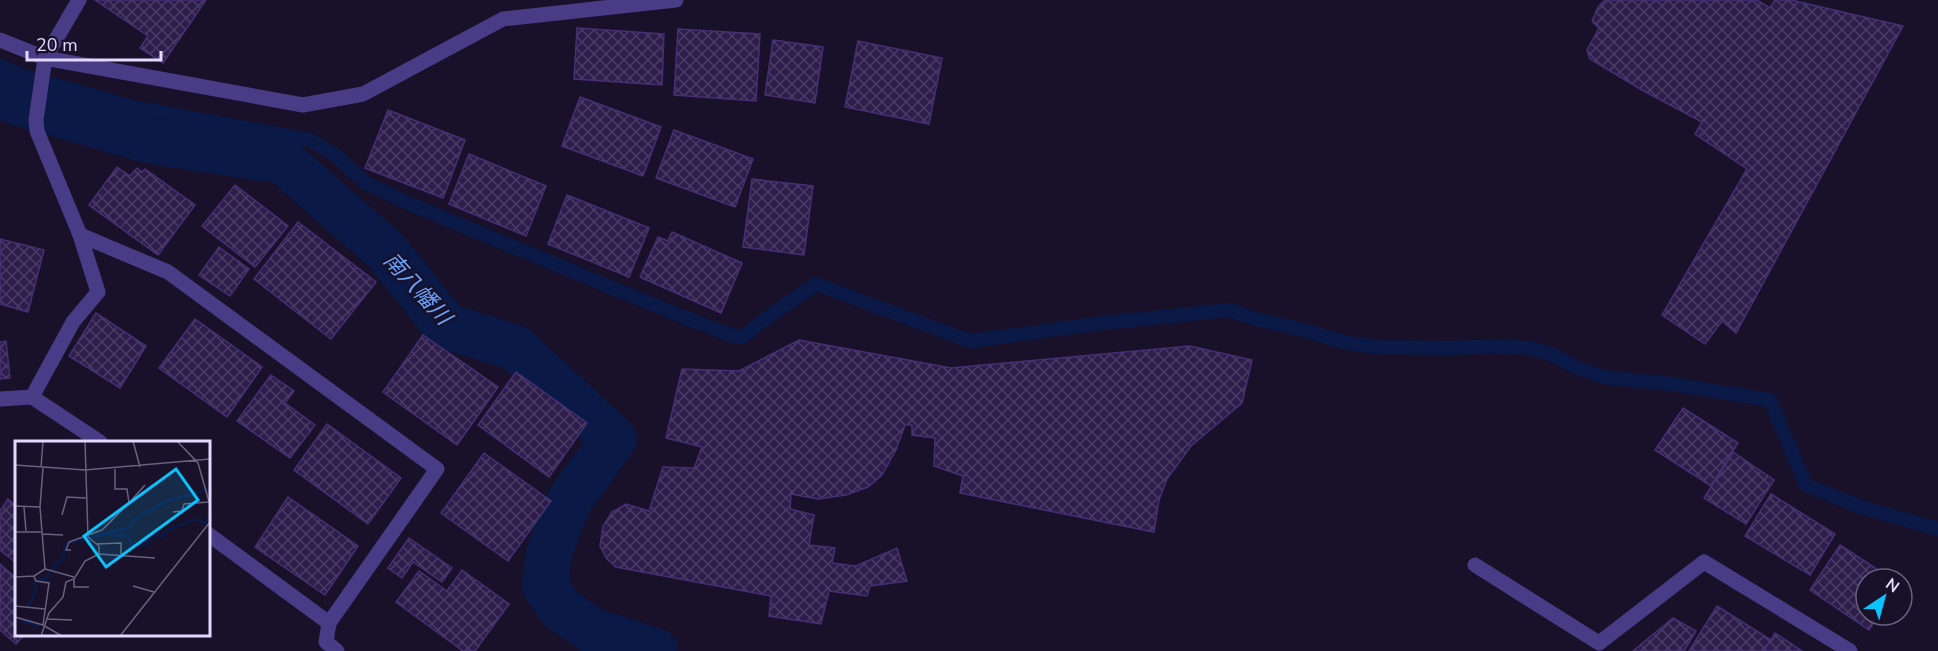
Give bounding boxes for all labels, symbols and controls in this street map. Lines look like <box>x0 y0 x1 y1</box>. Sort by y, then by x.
scale bar <box>27 24 160 62</box>
text: 20 m <box>36 33 78 57</box>
water label: 南八幡川 <box>377 246 459 333</box>
inset map <box>15 441 210 636</box>
north arrow <box>1854 567 1914 627</box>
text: N <box>1881 573 1904 598</box>

